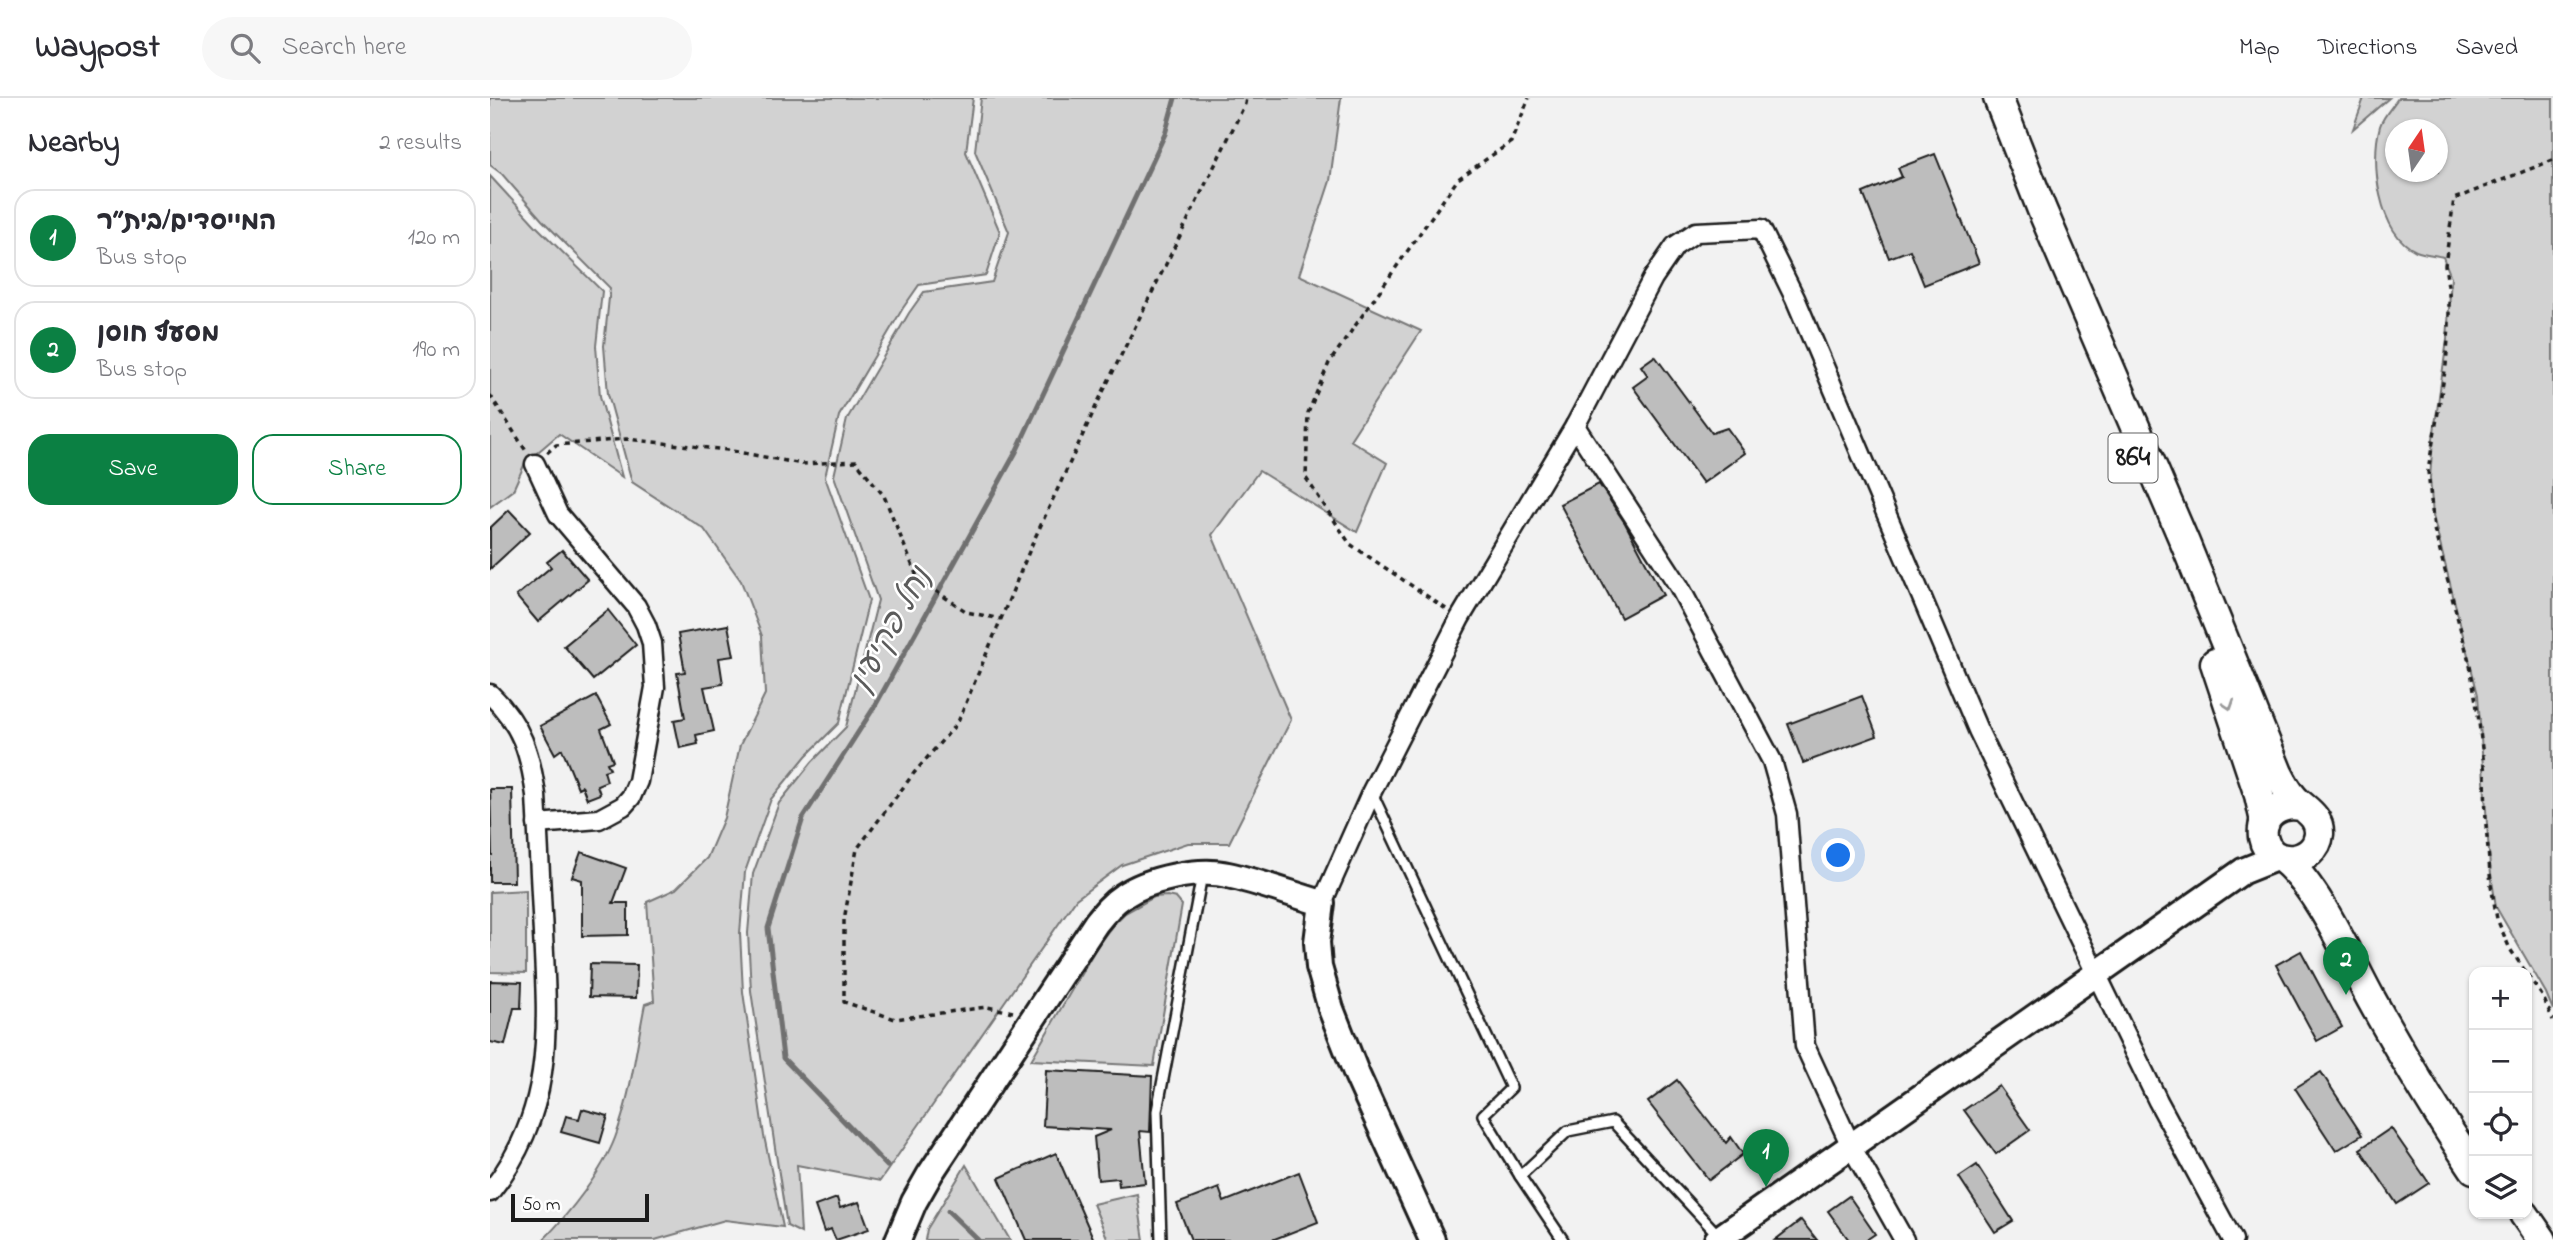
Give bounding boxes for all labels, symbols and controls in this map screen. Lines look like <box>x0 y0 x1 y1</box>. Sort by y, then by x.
search box <box>202 17 692 80</box>
text: Waypost <box>35 24 160 72</box>
icon: search <box>226 29 264 67</box>
text: Search here <box>282 29 406 67</box>
text: Map <box>2239 31 2280 66</box>
text: Directions <box>2318 31 2417 66</box>
text: Saved <box>2455 31 2518 66</box>
north arrow <box>2385 119 2448 182</box>
text: Nearby <box>28 122 120 166</box>
text: 2 results <box>379 127 462 160</box>
text: המייסדים/בית״ר <box>97 204 276 242</box>
text: 1 <box>49 222 57 255</box>
text: 120 m <box>408 222 460 255</box>
text: Bus stop <box>97 242 187 275</box>
text: מסעף חוסן <box>97 316 220 354</box>
text: 2 <box>47 334 59 367</box>
text: 190 m <box>412 334 460 367</box>
text: Bus stop <box>97 354 187 387</box>
button: Save <box>28 434 238 505</box>
button: Share <box>252 434 462 505</box>
road number: 864 <box>2108 434 2158 482</box>
water label: נחל פקיעין <box>839 558 946 700</box>
one-way arrow <box>2221 699 2235 711</box>
your location <box>1821 838 1855 872</box>
pin: 2 <box>2323 937 2369 995</box>
map controls <box>2469 967 2532 1219</box>
button: + <box>2469 967 2532 1030</box>
button: − <box>2469 1030 2532 1093</box>
button: locate <box>2469 1093 2532 1156</box>
pin: 1 <box>1743 1129 1789 1187</box>
button: layers <box>2469 1156 2532 1219</box>
scale bar <box>511 1191 649 1223</box>
text: 50 m <box>522 1192 561 1219</box>

